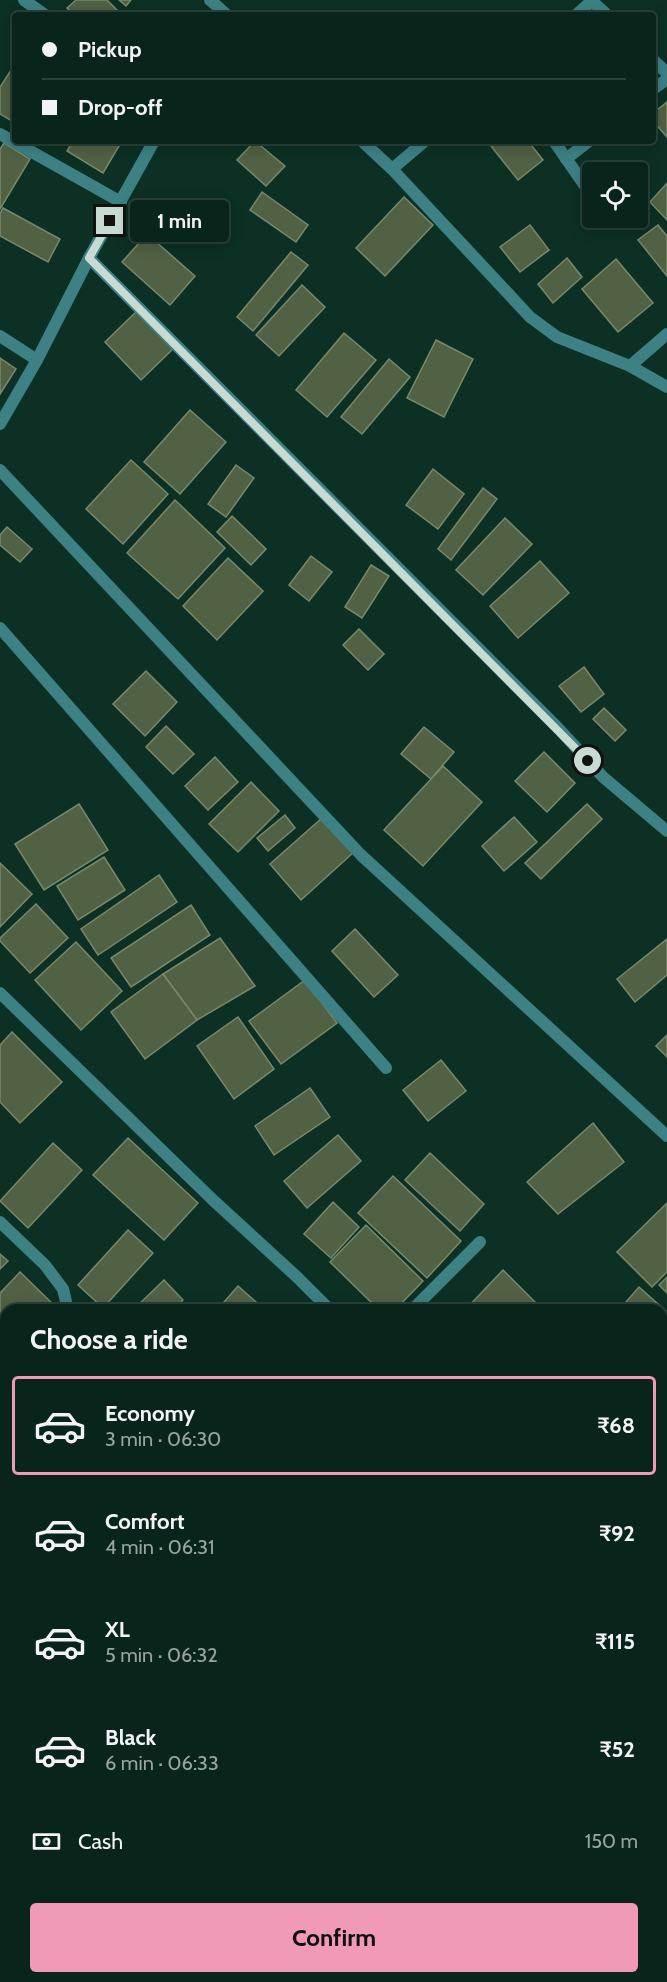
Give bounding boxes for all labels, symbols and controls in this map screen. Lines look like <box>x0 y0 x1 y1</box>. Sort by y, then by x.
text: Pickup <box>78 36 142 63</box>
text: Drop-off <box>78 94 162 121</box>
map controls <box>582 162 648 228</box>
button: locate <box>582 162 648 228</box>
callout: 1 min <box>131 200 230 242</box>
route end <box>96 207 123 234</box>
text: 1 min <box>157 209 202 233</box>
route start <box>574 747 601 774</box>
text: Choose a ride <box>30 1323 188 1356</box>
icon: car <box>33 1399 87 1453</box>
text: Economy <box>105 1400 195 1427</box>
text: ₹68 <box>597 1412 635 1439</box>
text: 3 min · 06:30 <box>105 1427 221 1451</box>
icon: car <box>33 1507 87 1561</box>
text: Comfort <box>105 1508 184 1535</box>
text: ₹92 <box>599 1520 635 1547</box>
text: 4 min · 06:31 <box>105 1535 215 1559</box>
icon: car <box>33 1615 87 1669</box>
text: XL <box>105 1616 130 1643</box>
text: ₹115 <box>595 1628 635 1655</box>
text: 5 min · 06:32 <box>105 1643 218 1667</box>
icon: car <box>33 1723 87 1777</box>
text: Black <box>105 1724 156 1751</box>
text: ₹52 <box>600 1736 635 1763</box>
text: 6 min · 06:33 <box>105 1751 219 1775</box>
icon: cash <box>30 1825 63 1858</box>
text: Cash <box>78 1828 123 1855</box>
text: 150 m <box>585 1829 638 1853</box>
button: Confirm <box>30 1903 638 1972</box>

